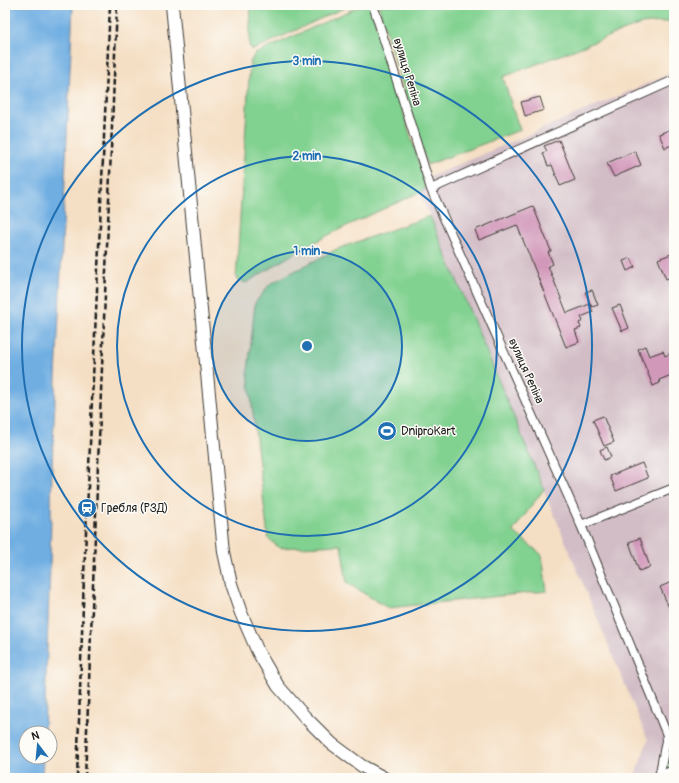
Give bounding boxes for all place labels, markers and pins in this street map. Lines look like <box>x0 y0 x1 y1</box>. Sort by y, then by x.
centre of rings <box>300 339 314 353</box>
sports icon: DniproKart <box>376 420 398 442</box>
place label: DniproKart <box>401 424 456 439</box>
station icon: Гребля (РЗД) <box>76 497 98 519</box>
place label: Гребля (РЗД) <box>101 501 168 516</box>

